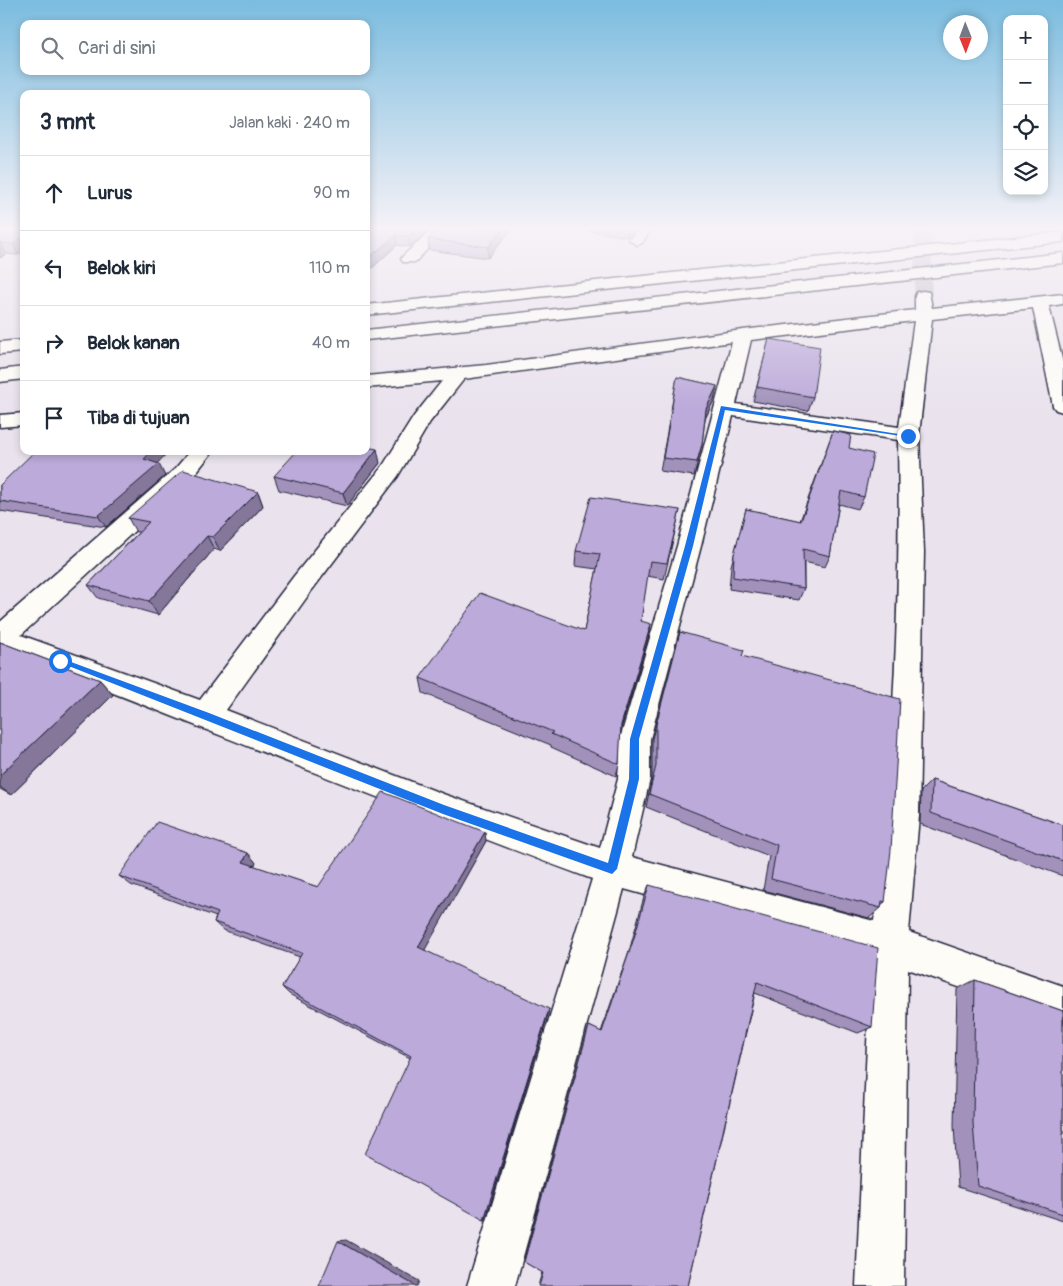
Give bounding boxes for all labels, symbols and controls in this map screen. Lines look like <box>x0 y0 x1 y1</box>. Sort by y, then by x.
north arrow <box>943 15 988 60</box>
map controls <box>1003 15 1048 195</box>
button: + <box>1003 15 1048 60</box>
search box <box>20 20 370 75</box>
icon: search <box>38 34 66 62</box>
text: Cari di sini <box>78 36 155 60</box>
button: − <box>1003 60 1048 105</box>
button: locate <box>1003 105 1048 150</box>
text: 3 mnt <box>40 109 95 136</box>
text: Jalan kaki · 240 m <box>229 113 350 133</box>
button: layers <box>1003 150 1048 195</box>
icon: ahead <box>40 179 68 207</box>
text: Lurus <box>87 181 132 205</box>
text: 90 m <box>313 183 350 203</box>
icon: left <box>40 254 68 282</box>
text: Belok kiri <box>87 256 155 280</box>
text: 110 m <box>309 258 350 278</box>
icon: right <box>40 329 68 357</box>
text: Belok kanan <box>87 331 180 355</box>
text: 40 m <box>312 333 350 353</box>
icon: arrive <box>40 404 68 432</box>
text: Tiba di tujuan <box>87 406 190 430</box>
route end <box>897 425 920 448</box>
route start <box>49 650 72 673</box>

